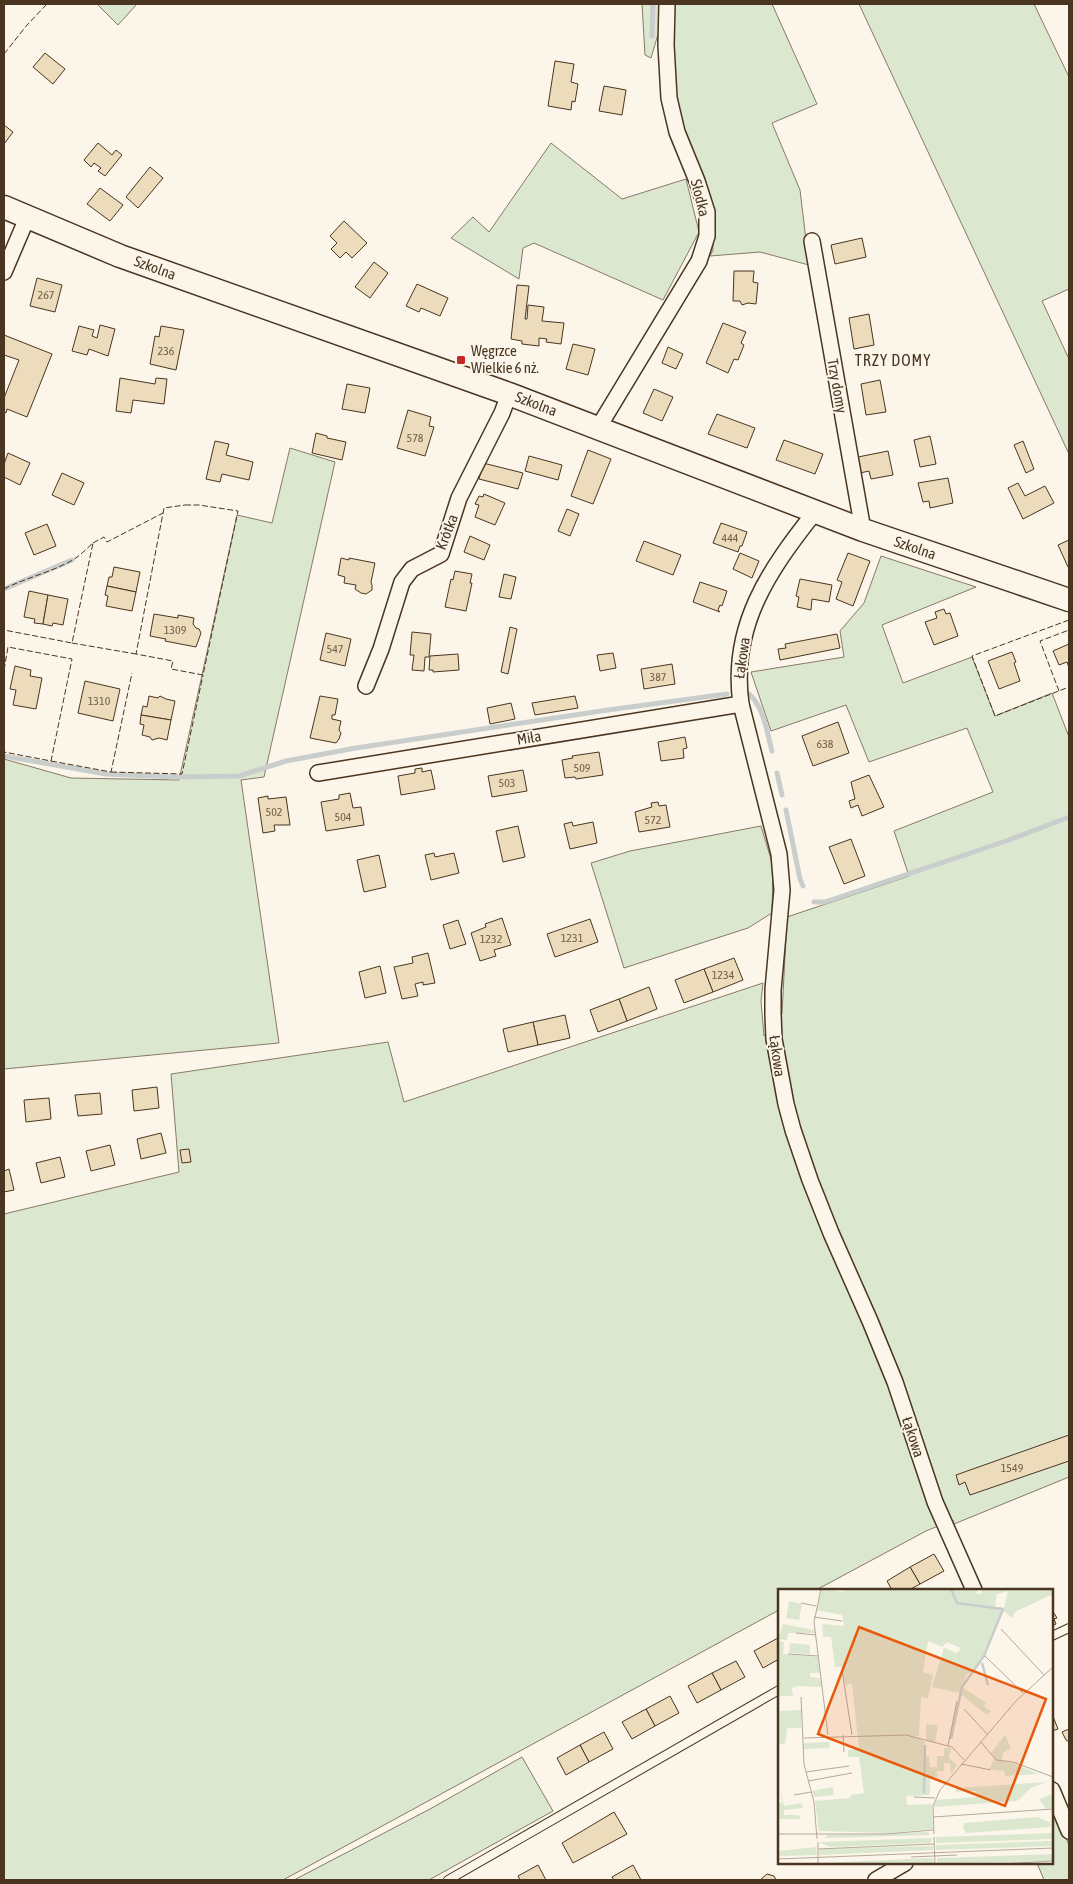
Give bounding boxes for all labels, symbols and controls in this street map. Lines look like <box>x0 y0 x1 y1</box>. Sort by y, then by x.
street label: Słodka <box>688 177 713 218</box>
street label: Szkolna <box>132 252 178 283</box>
house number: 267 <box>38 288 55 302</box>
place label: Węgrzce Wielkie 6 nż. <box>471 342 539 376</box>
house number: 236 <box>158 344 175 358</box>
district label: TRZY DOMY <box>855 351 931 369</box>
marker: Węgrzce Wielkie 6 nż. <box>455 354 467 366</box>
street label: Trzy domy <box>824 357 851 414</box>
street label: Szkolna <box>513 388 559 419</box>
house number: 578 <box>407 431 424 445</box>
street label: Krótka <box>432 512 461 552</box>
house number: 444 <box>722 531 739 545</box>
street label: Szkolna <box>892 532 938 563</box>
house number: 1309 <box>164 623 187 637</box>
street label: Łąkowa <box>730 636 753 680</box>
house number: 547 <box>327 642 344 656</box>
house number: 387 <box>650 670 667 684</box>
house number: 1310 <box>88 694 111 708</box>
street label: Miła <box>516 727 542 748</box>
house number: 638 <box>817 737 834 751</box>
house number: 509 <box>574 761 591 775</box>
house number: 503 <box>499 776 515 790</box>
house number: 502 <box>266 805 282 819</box>
house number: 504 <box>335 810 352 824</box>
house number: 572 <box>645 813 661 827</box>
house number: 1231 <box>561 931 584 945</box>
house number: 1232 <box>480 932 502 946</box>
house number: 1234 <box>712 968 735 982</box>
street label: Łąkowa <box>766 1034 789 1078</box>
street label: Łąkowa <box>899 1414 928 1459</box>
house number: 1549 <box>1001 1461 1024 1475</box>
inset map <box>778 1589 1053 1864</box>

